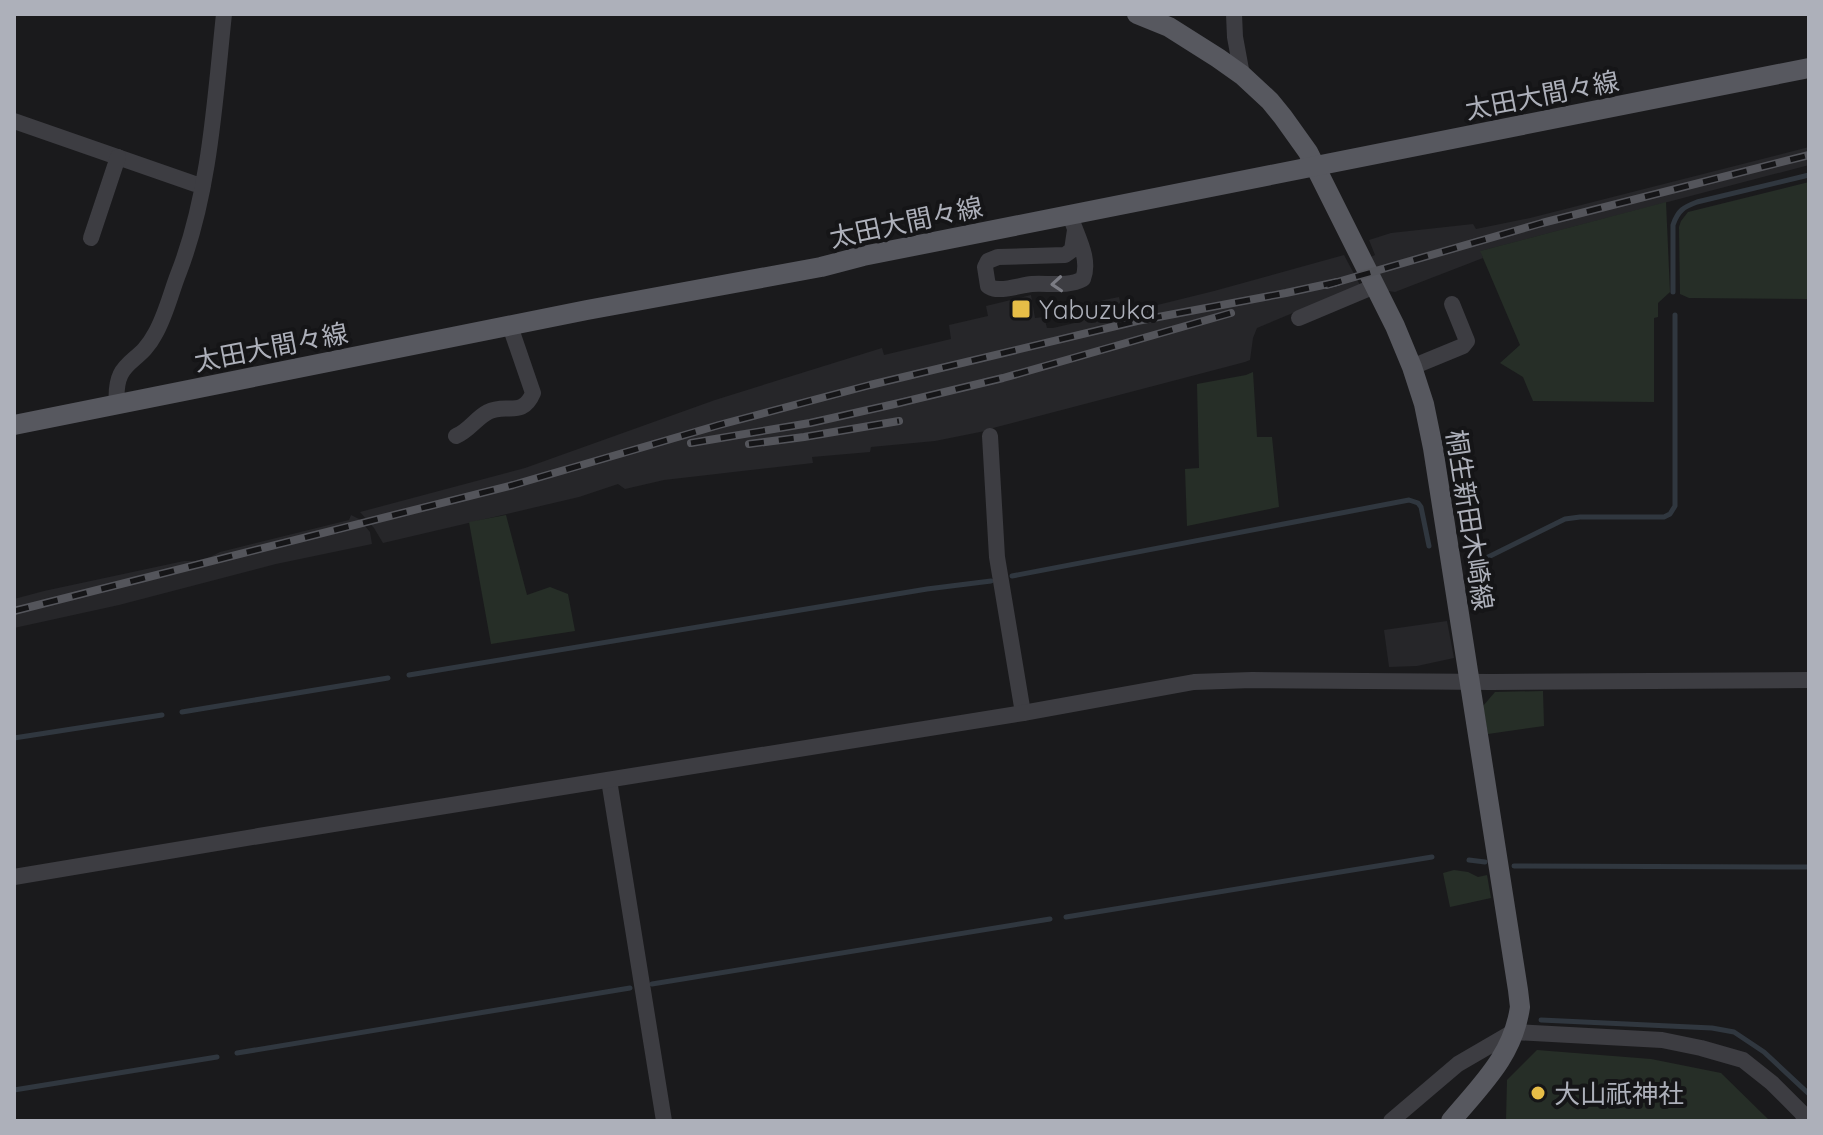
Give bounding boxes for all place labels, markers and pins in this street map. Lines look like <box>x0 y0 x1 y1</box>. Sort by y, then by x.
place label: Yabuzuka <box>1039 293 1156 326</box>
marker: Yabuzuka <box>1010 298 1032 320</box>
place label: 大山祇神社 <box>1554 1077 1684 1110</box>
marker: 大山祇神社 <box>1529 1084 1547 1102</box>

